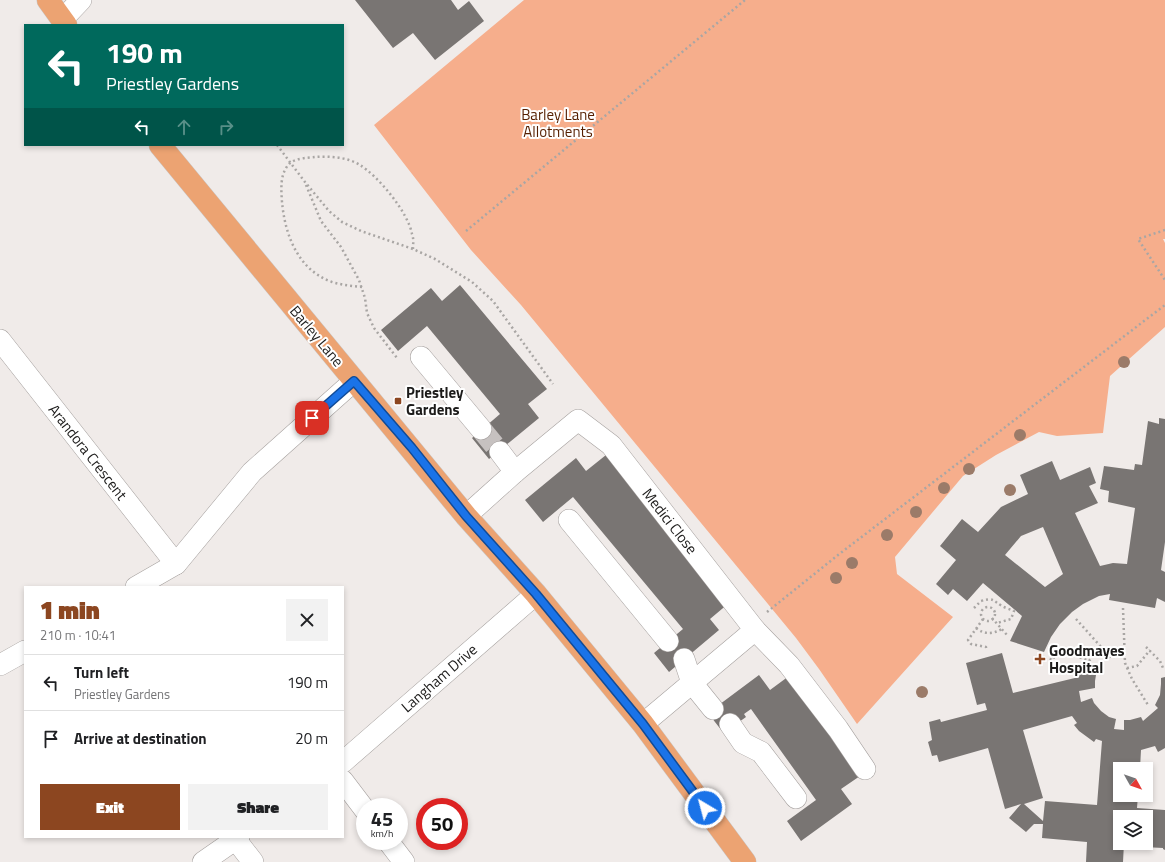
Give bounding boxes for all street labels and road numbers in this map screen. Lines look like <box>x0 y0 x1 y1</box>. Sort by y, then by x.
street label: Barley Lane <box>284 300 350 372</box>
street label: Arandora Crescent <box>43 399 133 506</box>
street label: Medici Close <box>637 483 703 559</box>
street label: Langham Drive <box>396 638 482 718</box>

